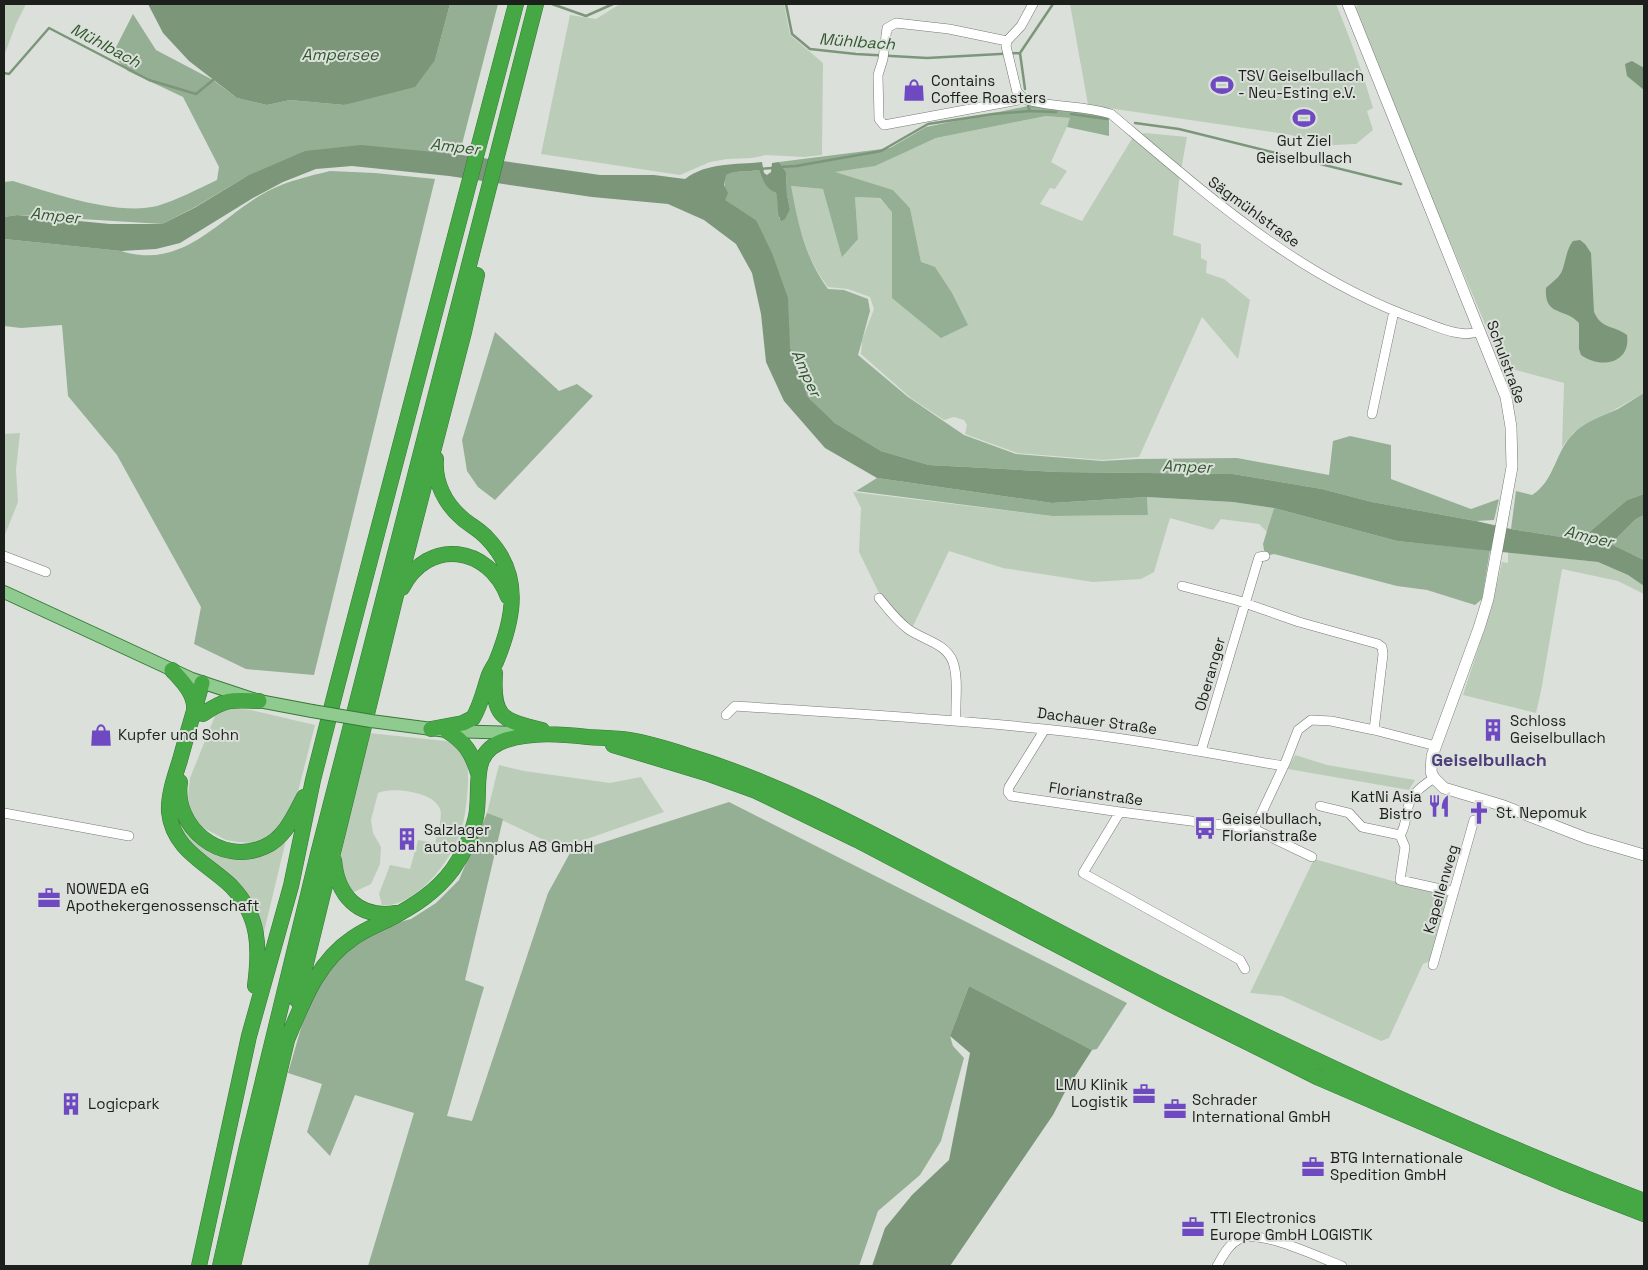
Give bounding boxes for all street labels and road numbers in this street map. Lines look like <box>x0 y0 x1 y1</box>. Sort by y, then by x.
street label: Sägmühlstraße <box>1205 172 1304 251</box>
street label: Schulstraße <box>1483 318 1530 406</box>
street label: Oberanger <box>1190 634 1229 713</box>
street label: Dachauer Straße <box>1036 703 1158 738</box>
street label: Florianstraße <box>1048 777 1145 810</box>
street label: Kapellenweg <box>1419 842 1462 936</box>

